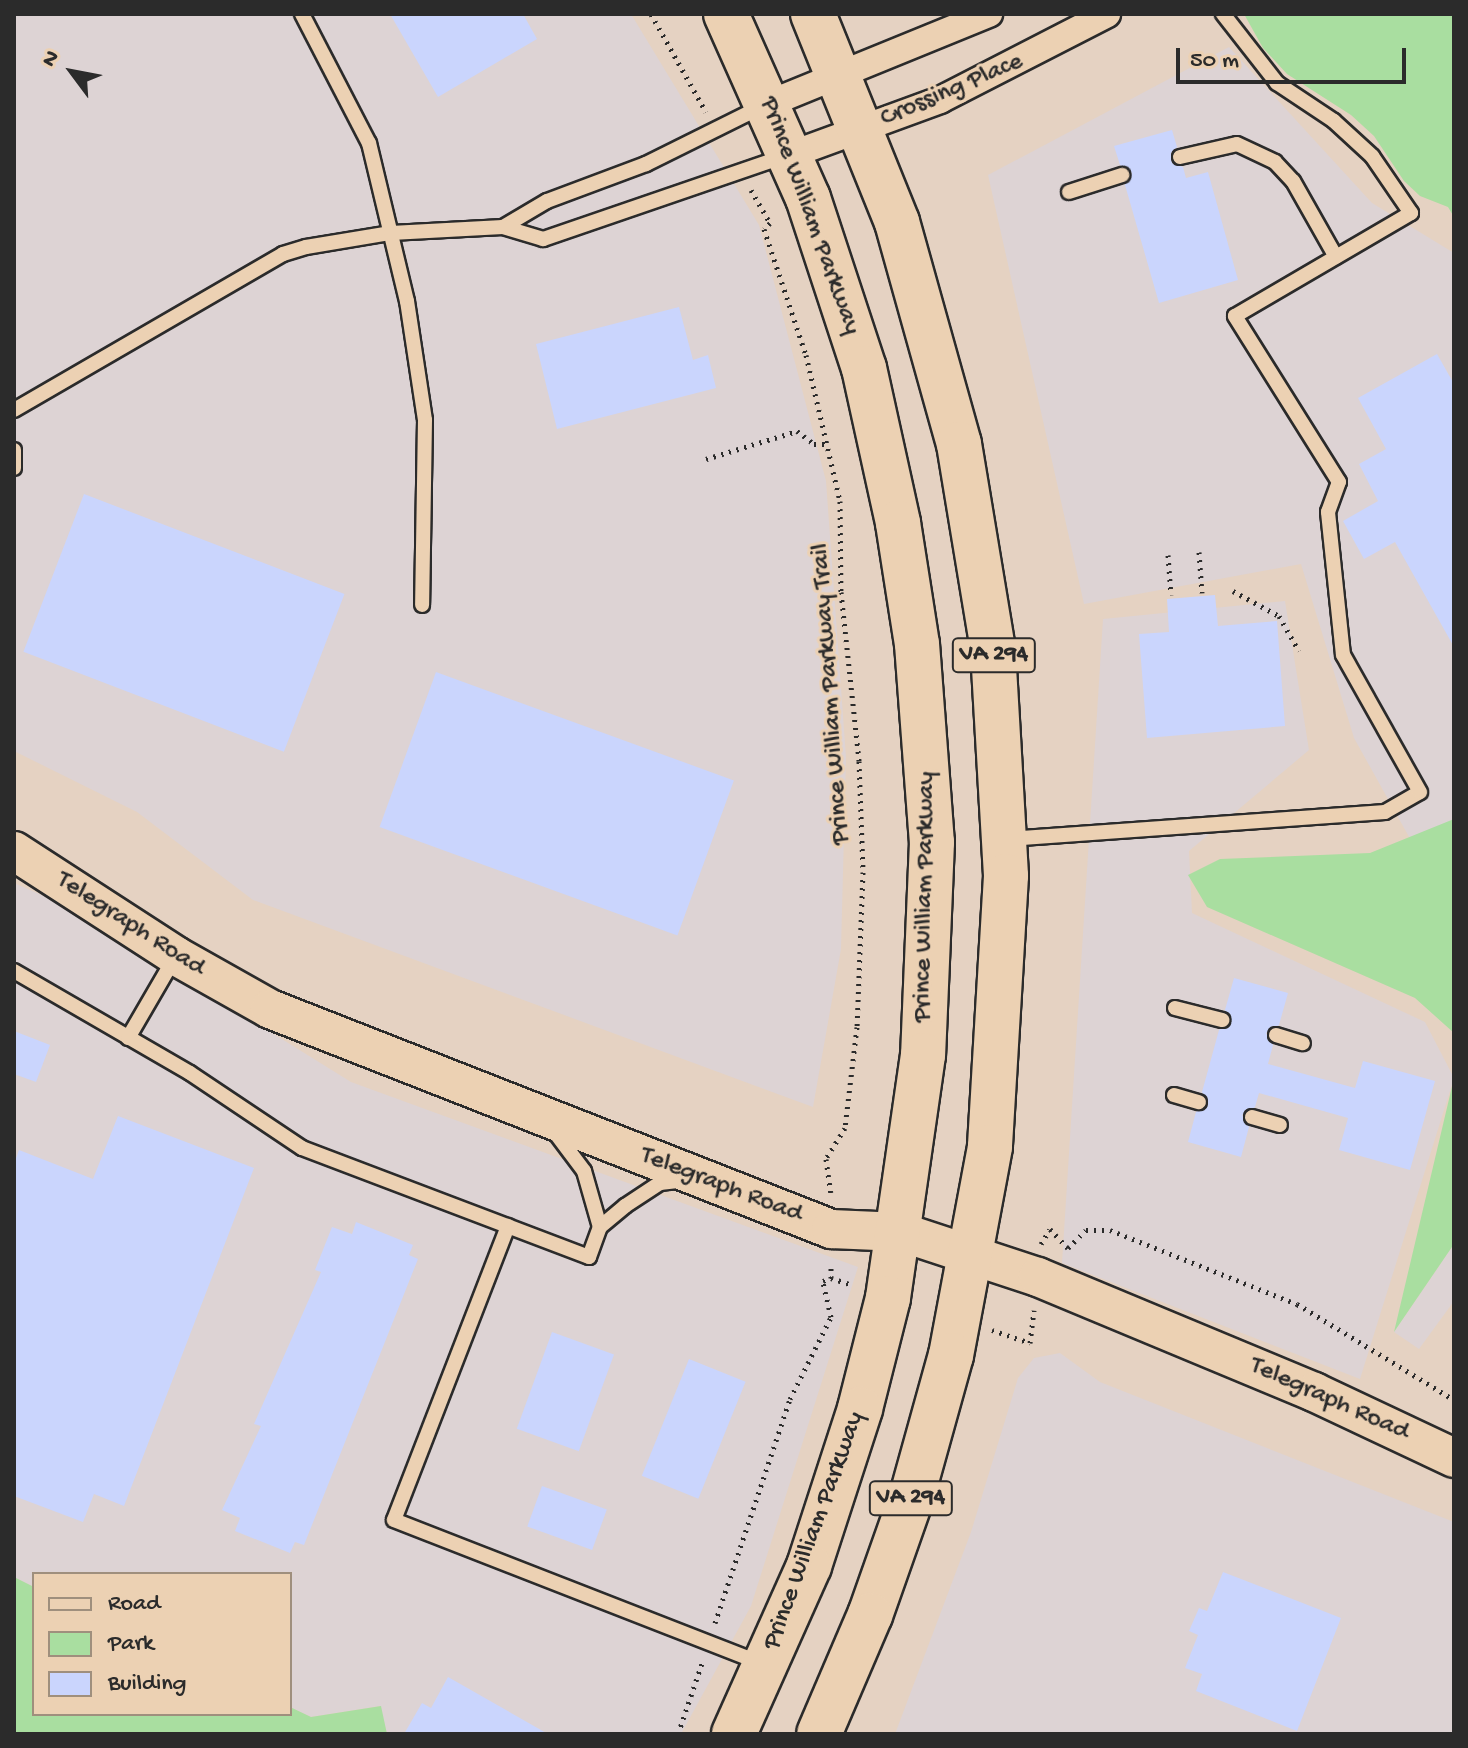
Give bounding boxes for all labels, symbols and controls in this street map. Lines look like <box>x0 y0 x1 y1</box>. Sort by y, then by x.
north arrow <box>32 32 112 112</box>
scale bar <box>1180 32 1410 82</box>
text: N <box>37 46 66 72</box>
street label: Crossing Place <box>876 47 1028 135</box>
text: 50 m <box>1190 47 1239 76</box>
street label: Prince William Parkway <box>751 93 867 339</box>
street label: Prince William Parkway Trail <box>806 542 858 846</box>
road number: VA 294 <box>950 635 1038 675</box>
street label: Prince William Parkway <box>908 771 944 1023</box>
street label: Telegraph Road <box>50 865 210 985</box>
street label: Telegraph Road <box>636 1141 806 1231</box>
street label: Telegraph Road <box>1245 1351 1413 1449</box>
street label: Prince William Parkway <box>757 1408 873 1654</box>
road number: VA 294 <box>867 1478 955 1518</box>
legend <box>32 1572 292 1716</box>
text: Road <box>108 1590 160 1619</box>
text: Park <box>108 1630 154 1659</box>
text: Building <box>108 1670 186 1699</box>

